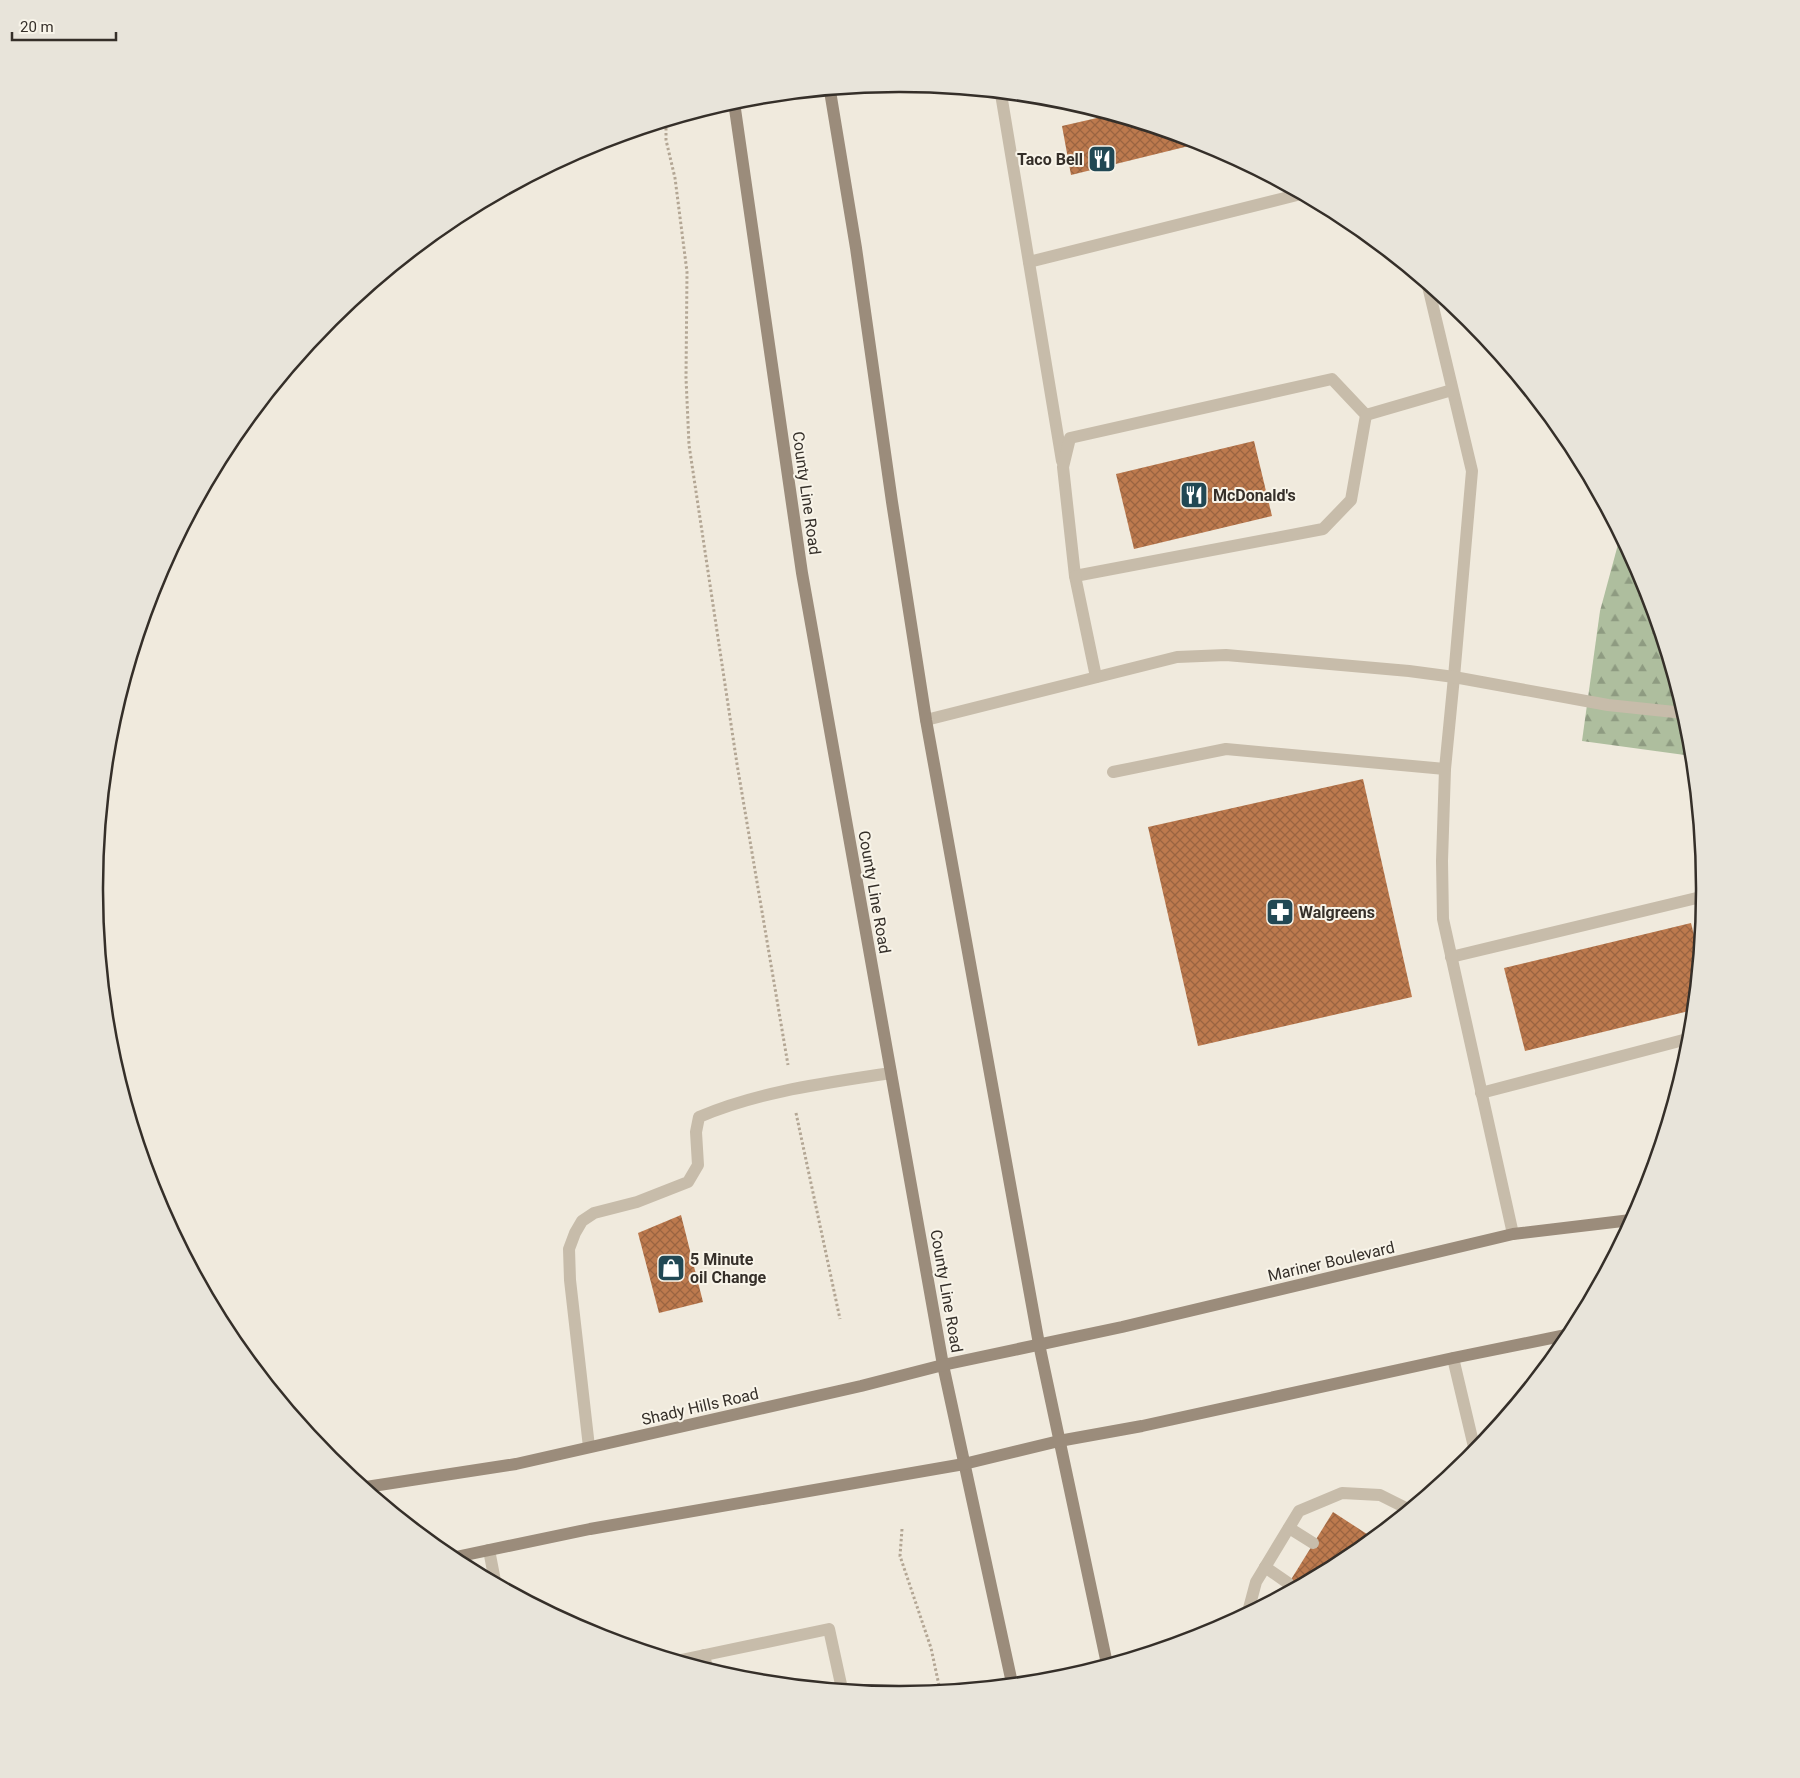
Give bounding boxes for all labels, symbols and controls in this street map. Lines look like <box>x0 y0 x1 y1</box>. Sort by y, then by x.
scale bar <box>12 10 116 42</box>
text: 20 m <box>20 18 54 36</box>
restaurant icon: Taco Bell <box>1087 144 1117 174</box>
place label: Taco Bell <box>1017 150 1083 169</box>
street label: County Line Road <box>788 430 825 556</box>
restaurant icon: McDonald's <box>1179 480 1209 510</box>
place label: McDonald's <box>1213 486 1296 505</box>
street label: County Line Road <box>854 829 895 955</box>
pharmacy icon: Walgreens <box>1265 897 1295 927</box>
place label: Walgreens <box>1299 903 1375 922</box>
street label: County Line Road <box>926 1228 967 1354</box>
street label: Mariner Boulevard <box>1266 1238 1396 1285</box>
place label: 5 Minute oil Change <box>690 1250 767 1287</box>
shop icon: 5 Minute oil Change <box>656 1253 686 1283</box>
street label: Shady Hills Road <box>640 1384 761 1429</box>

